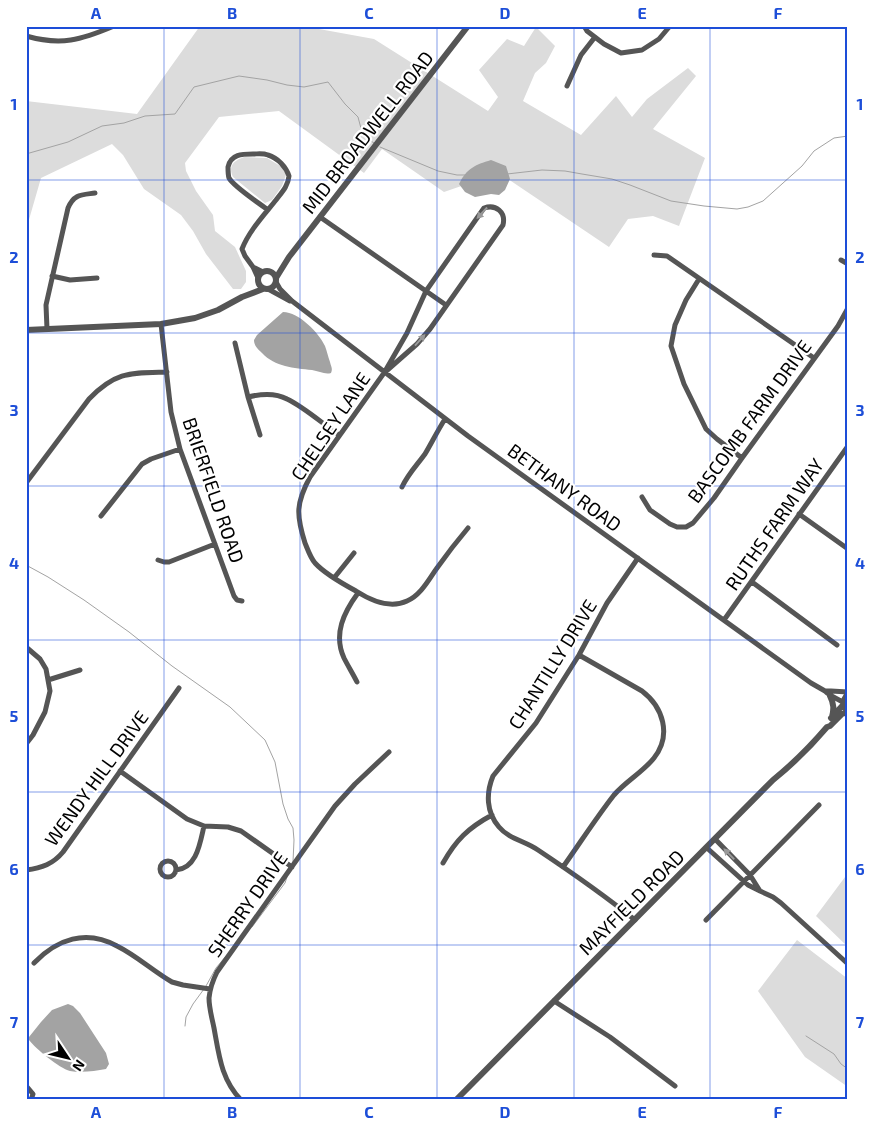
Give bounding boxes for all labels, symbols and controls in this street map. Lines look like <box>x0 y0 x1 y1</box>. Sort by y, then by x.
text: A <box>91 3 102 22</box>
text: B <box>227 3 237 22</box>
text: C <box>364 3 374 22</box>
text: D <box>500 3 511 22</box>
text: E <box>637 3 647 22</box>
text: F <box>774 3 783 22</box>
street label: MID BROADWELL ROAD <box>296 46 438 218</box>
text: 1 <box>11 94 17 113</box>
text: 1 <box>857 94 863 113</box>
one-way arrow <box>476 207 488 219</box>
text: 2 <box>9 247 19 266</box>
text: 2 <box>855 247 865 266</box>
one-way arrow <box>414 334 426 346</box>
street label: BASCOMB FARM DRIVE <box>682 335 816 507</box>
street label: CHELSEY LANE <box>285 368 375 484</box>
text: 3 <box>9 400 19 419</box>
text: 3 <box>855 400 865 419</box>
street label: BRIERFIELD ROAD <box>178 414 250 566</box>
street label: BETHANY ROAD <box>504 438 626 536</box>
street label: RUTHS FARM WAY <box>720 453 828 594</box>
text: 4 <box>9 553 19 572</box>
text: 4 <box>855 553 865 572</box>
street label: CHANTILLY DRIVE <box>503 595 601 733</box>
text: 5 <box>10 706 19 725</box>
street label: WENDY HILL DRIVE <box>39 706 153 850</box>
text: 5 <box>856 706 865 725</box>
street label: MAYFIELD ROAD <box>574 845 688 959</box>
street label: SHERRY DRIVE <box>202 847 292 961</box>
one-way arrow <box>723 848 735 860</box>
text: 6 <box>9 859 19 878</box>
text: 6 <box>855 859 865 878</box>
text: 7 <box>10 1012 19 1031</box>
text: 7 <box>856 1012 865 1031</box>
north arrow <box>42 1034 92 1084</box>
text: N <box>69 1057 89 1075</box>
text: A <box>91 1102 102 1121</box>
text: B <box>227 1102 237 1121</box>
text: C <box>364 1102 374 1121</box>
text: D <box>500 1102 511 1121</box>
text: E <box>637 1102 647 1121</box>
text: F <box>774 1102 783 1121</box>

